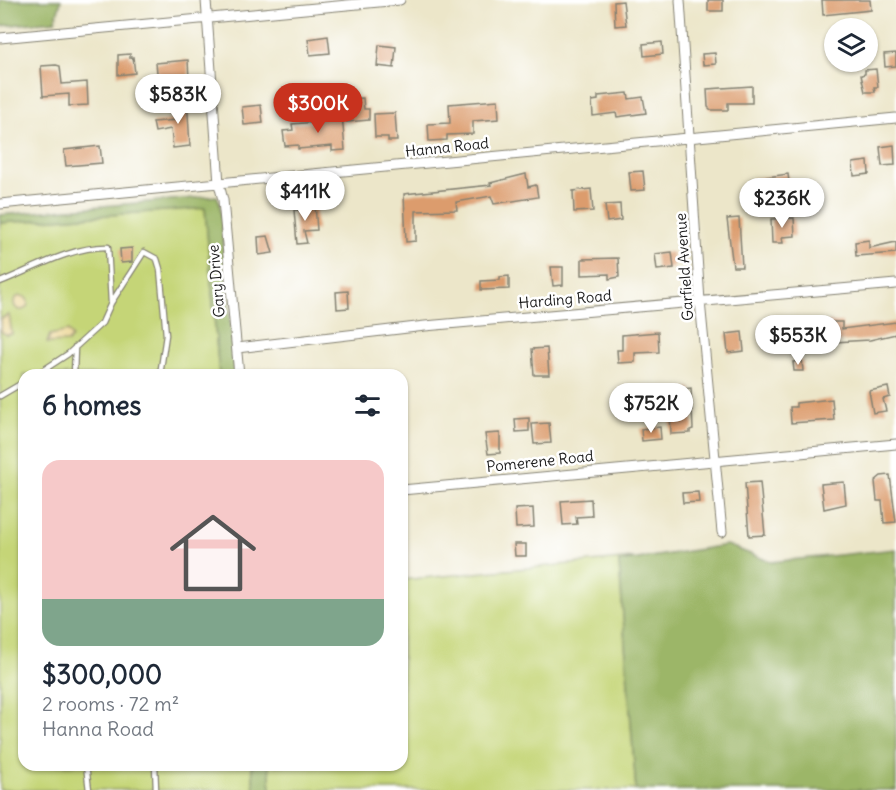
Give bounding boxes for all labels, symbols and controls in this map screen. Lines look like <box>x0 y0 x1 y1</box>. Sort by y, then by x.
map controls <box>824 18 878 72</box>
button: layers <box>824 18 878 72</box>
pin: $583K <box>136 74 220 125</box>
text: $583K <box>149 81 207 106</box>
pin: $300K <box>276 83 360 134</box>
text: $300K <box>287 90 349 115</box>
street label: Hanna Road <box>404 133 490 161</box>
pin: $411K <box>263 171 347 222</box>
text: $411K <box>280 178 330 203</box>
pin: $236K <box>740 178 824 229</box>
text: $236K <box>753 185 811 210</box>
street label: Garfield Avenue <box>671 213 697 321</box>
street label: Gary Drive <box>203 244 229 318</box>
street label: Harding Road <box>518 285 612 313</box>
pin: $553K <box>756 315 840 366</box>
text: $553K <box>769 322 827 347</box>
pin: $752K <box>609 383 693 434</box>
text: 6 homes <box>42 389 141 422</box>
icon: filters <box>351 389 384 422</box>
text: $752K <box>623 390 679 415</box>
street label: Pomerene Road <box>485 446 595 476</box>
icon: home <box>159 499 267 607</box>
text: $300,000 <box>42 658 162 691</box>
text: 2 rooms · 72 m² <box>42 691 179 716</box>
text: Hanna Road <box>42 716 154 741</box>

